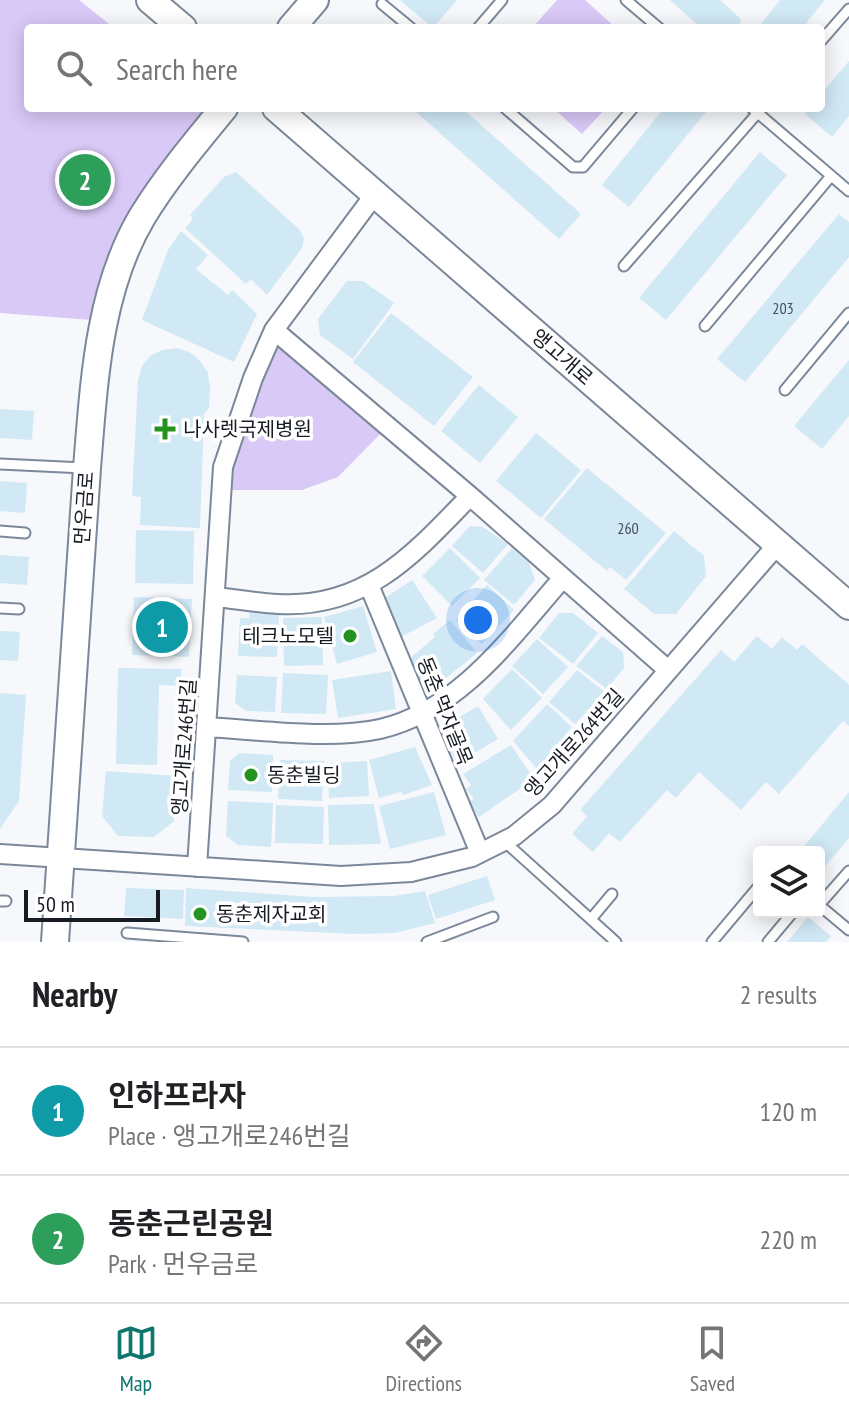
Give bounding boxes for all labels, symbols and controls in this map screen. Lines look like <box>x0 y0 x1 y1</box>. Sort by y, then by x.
search box <box>24 24 825 112</box>
icon: search <box>52 46 96 90</box>
text: Search here <box>116 49 238 88</box>
pin: 2 <box>59 150 111 210</box>
house number: 203 <box>772 298 794 318</box>
street label: 앵고개로 <box>526 323 598 391</box>
place label: 나사렛국제병원 <box>183 416 312 442</box>
marker: 나사렛국제병원 <box>154 418 176 440</box>
street label: 먼우금로 <box>68 470 100 546</box>
house number: 260 <box>617 518 639 538</box>
pin: 1 <box>136 597 188 657</box>
your location <box>458 600 498 640</box>
place label: 테크노모텔 <box>242 623 334 649</box>
marker: 테크노모텔 <box>341 627 359 645</box>
street label: 동춘 먹자골목 <box>411 653 479 769</box>
street label: 앵고개로246번길 <box>166 678 202 816</box>
street label: 앵고개로264번길 <box>518 683 630 803</box>
place label: 동춘빌딩 <box>267 762 341 788</box>
marker: 동춘빌딩 <box>242 766 260 784</box>
map controls <box>753 846 825 918</box>
button: layers <box>753 846 825 918</box>
scale bar <box>24 886 160 922</box>
text: 50 m <box>36 890 75 918</box>
place label: 동춘제자교회 <box>216 901 326 927</box>
marker: 동춘제자교회 <box>191 905 209 923</box>
text: Nearby <box>32 972 117 1016</box>
text: 2 results <box>740 978 817 1011</box>
text: 인하프라자 <box>108 1075 246 1114</box>
text: 1 <box>52 1095 64 1128</box>
text: 120 m <box>759 1095 817 1128</box>
text: Place · 앵고개로246번길 <box>108 1119 351 1152</box>
text: 동춘근린공원 <box>108 1203 274 1242</box>
text: 2 <box>52 1223 64 1256</box>
text: 220 m <box>759 1223 817 1256</box>
text: Park · 먼우금로 <box>108 1247 258 1280</box>
tab: Map <box>114 1321 158 1397</box>
tab: Directions <box>386 1321 462 1397</box>
tab: Saved <box>690 1321 735 1397</box>

